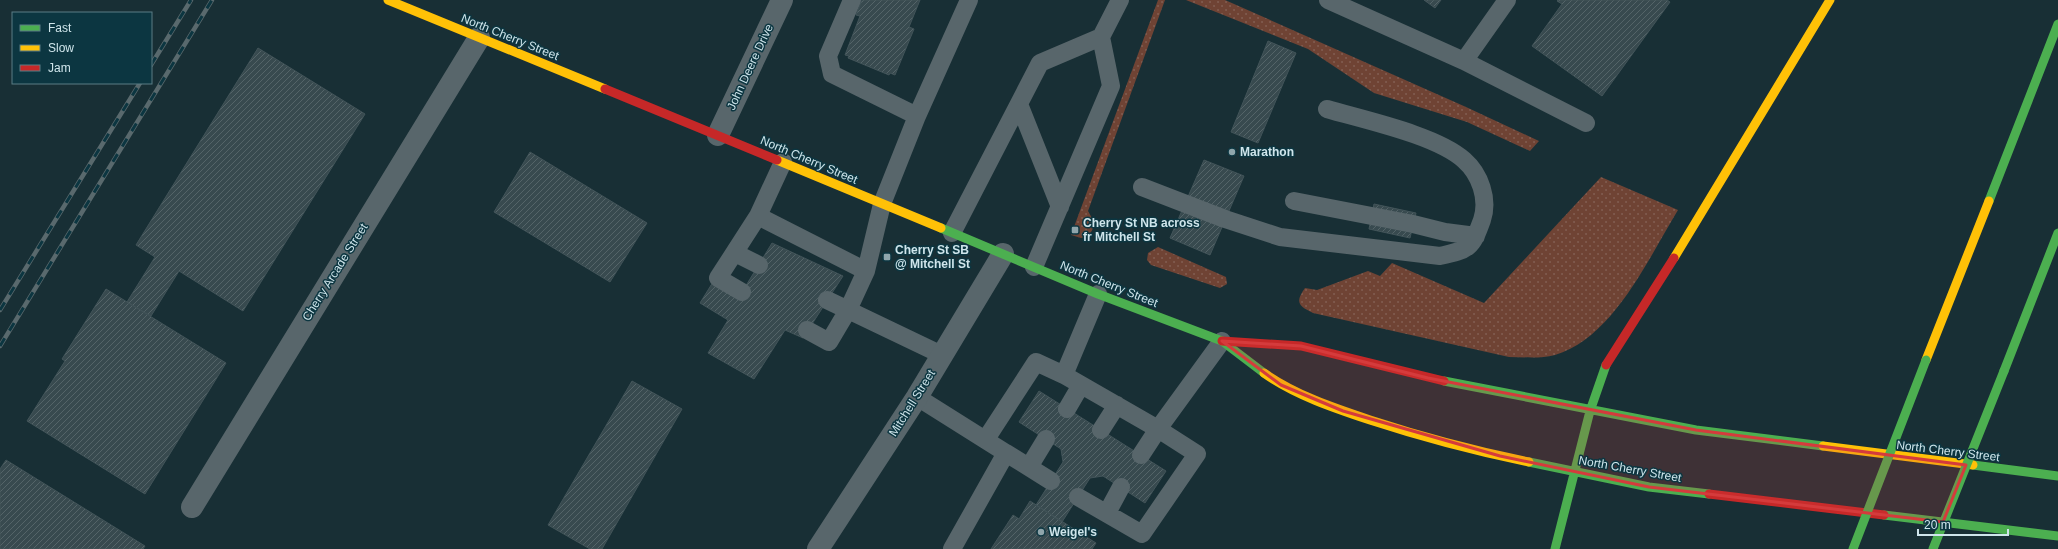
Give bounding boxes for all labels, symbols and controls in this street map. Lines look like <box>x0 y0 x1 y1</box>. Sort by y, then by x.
street label: North Cherry Street <box>459 11 561 63</box>
legend <box>12 12 152 84</box>
text: Fast <box>48 21 72 35</box>
street label: John Deere Drive <box>724 21 776 112</box>
text: Slow <box>48 41 74 55</box>
text: Jam <box>48 61 71 75</box>
street label: North Cherry Street <box>758 133 860 187</box>
place label: Marathon <box>1240 145 1294 159</box>
marker: Marathon <box>1227 147 1237 157</box>
place label: Cherry St NB across fr Mitchell St <box>1083 216 1200 244</box>
street label: Cherry Arcade Street <box>299 220 371 323</box>
marker: Cherry St NB across fr Mitchell St <box>1070 225 1080 235</box>
place label: Cherry St SB @ Mitchell St <box>895 243 970 271</box>
marker: Cherry St SB @ Mitchell St <box>882 252 892 262</box>
street label: North Cherry Street <box>1058 258 1160 310</box>
street label: Mitchell Street <box>886 366 938 439</box>
street label: North Cherry Street <box>1896 438 2001 464</box>
street label: North Cherry Street <box>1578 453 1683 485</box>
scale bar <box>1918 511 2008 537</box>
text: 20 m <box>1924 518 1951 532</box>
place label: Weigel's <box>1049 525 1097 539</box>
marker: Weigel's <box>1036 527 1046 537</box>

